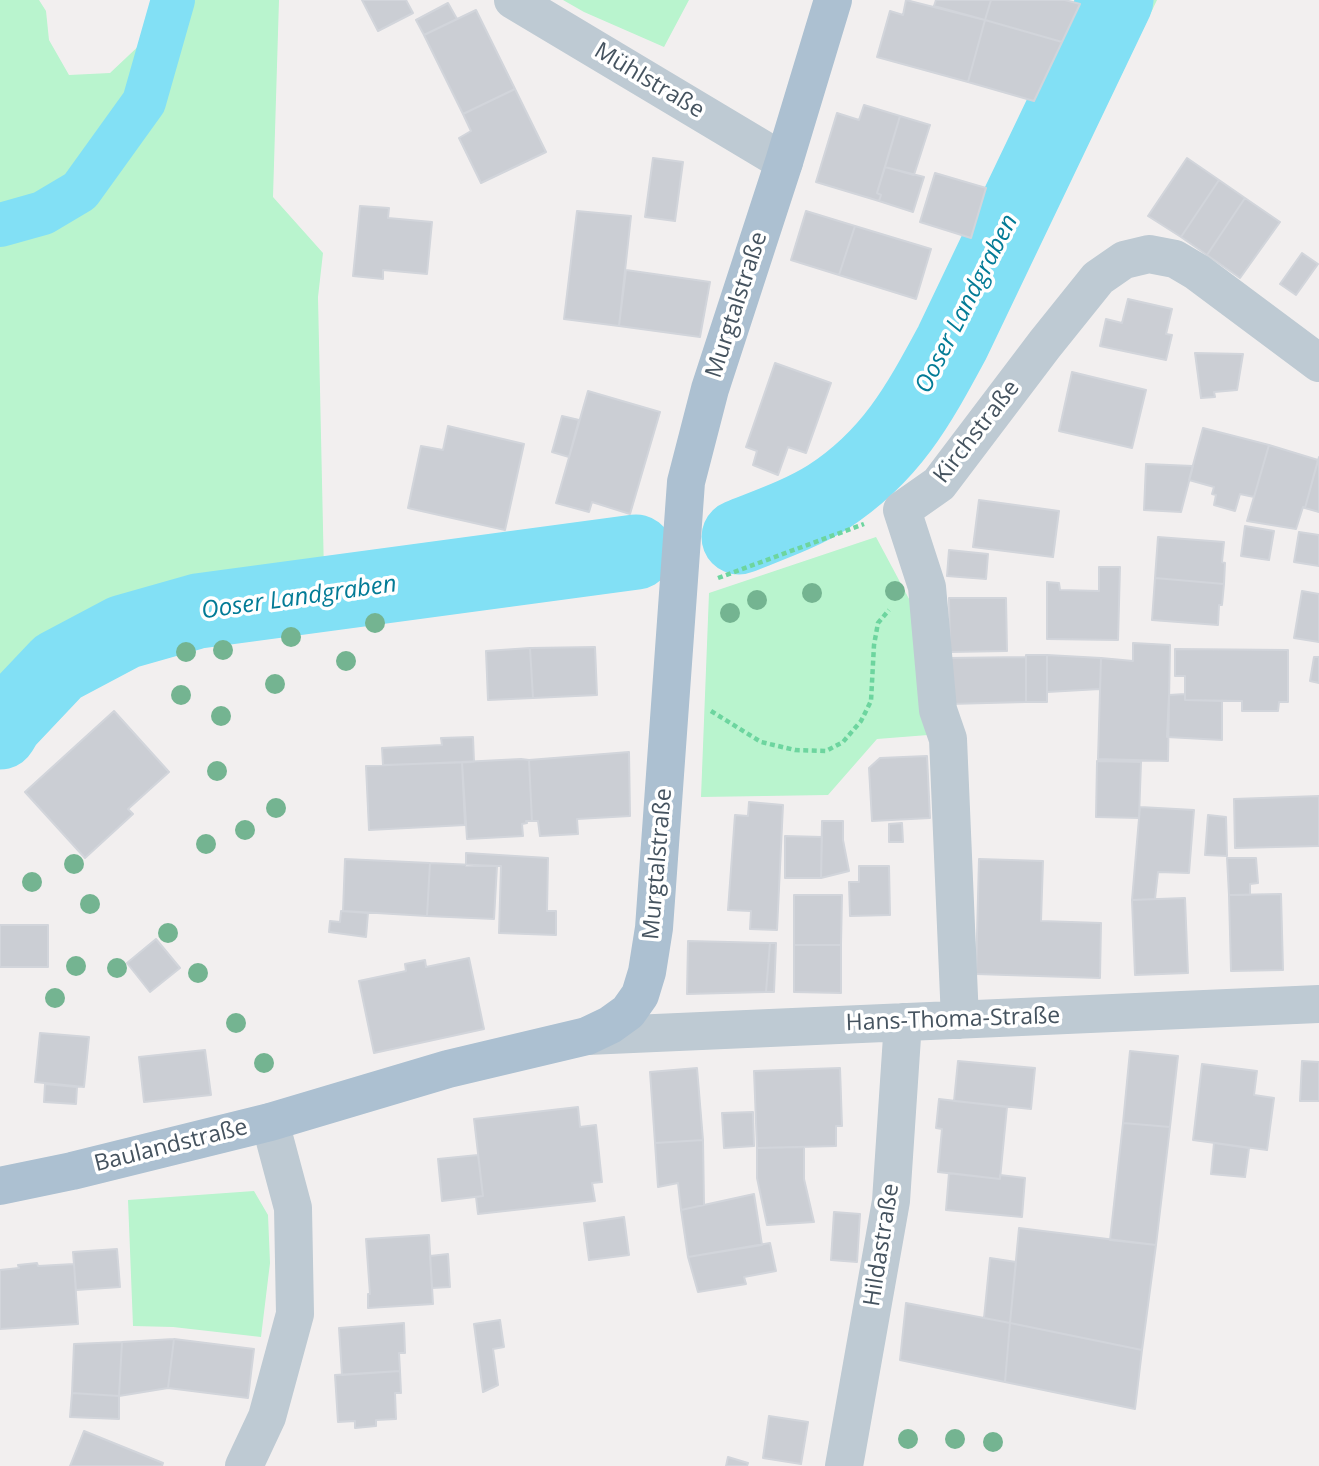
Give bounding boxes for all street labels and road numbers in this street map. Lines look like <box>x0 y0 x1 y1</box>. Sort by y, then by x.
street label: Mühlstraße <box>589 37 709 125</box>
street label: Murgtalstraße <box>700 228 774 382</box>
street label: Kirchstraße <box>928 375 1026 489</box>
street label: Murgtalstraße <box>638 787 678 941</box>
street label: Hans-Thoma-Straße <box>845 1002 1061 1038</box>
street label: Baulandstraße <box>91 1114 251 1178</box>
street label: Hildastraße <box>859 1182 905 1308</box>

